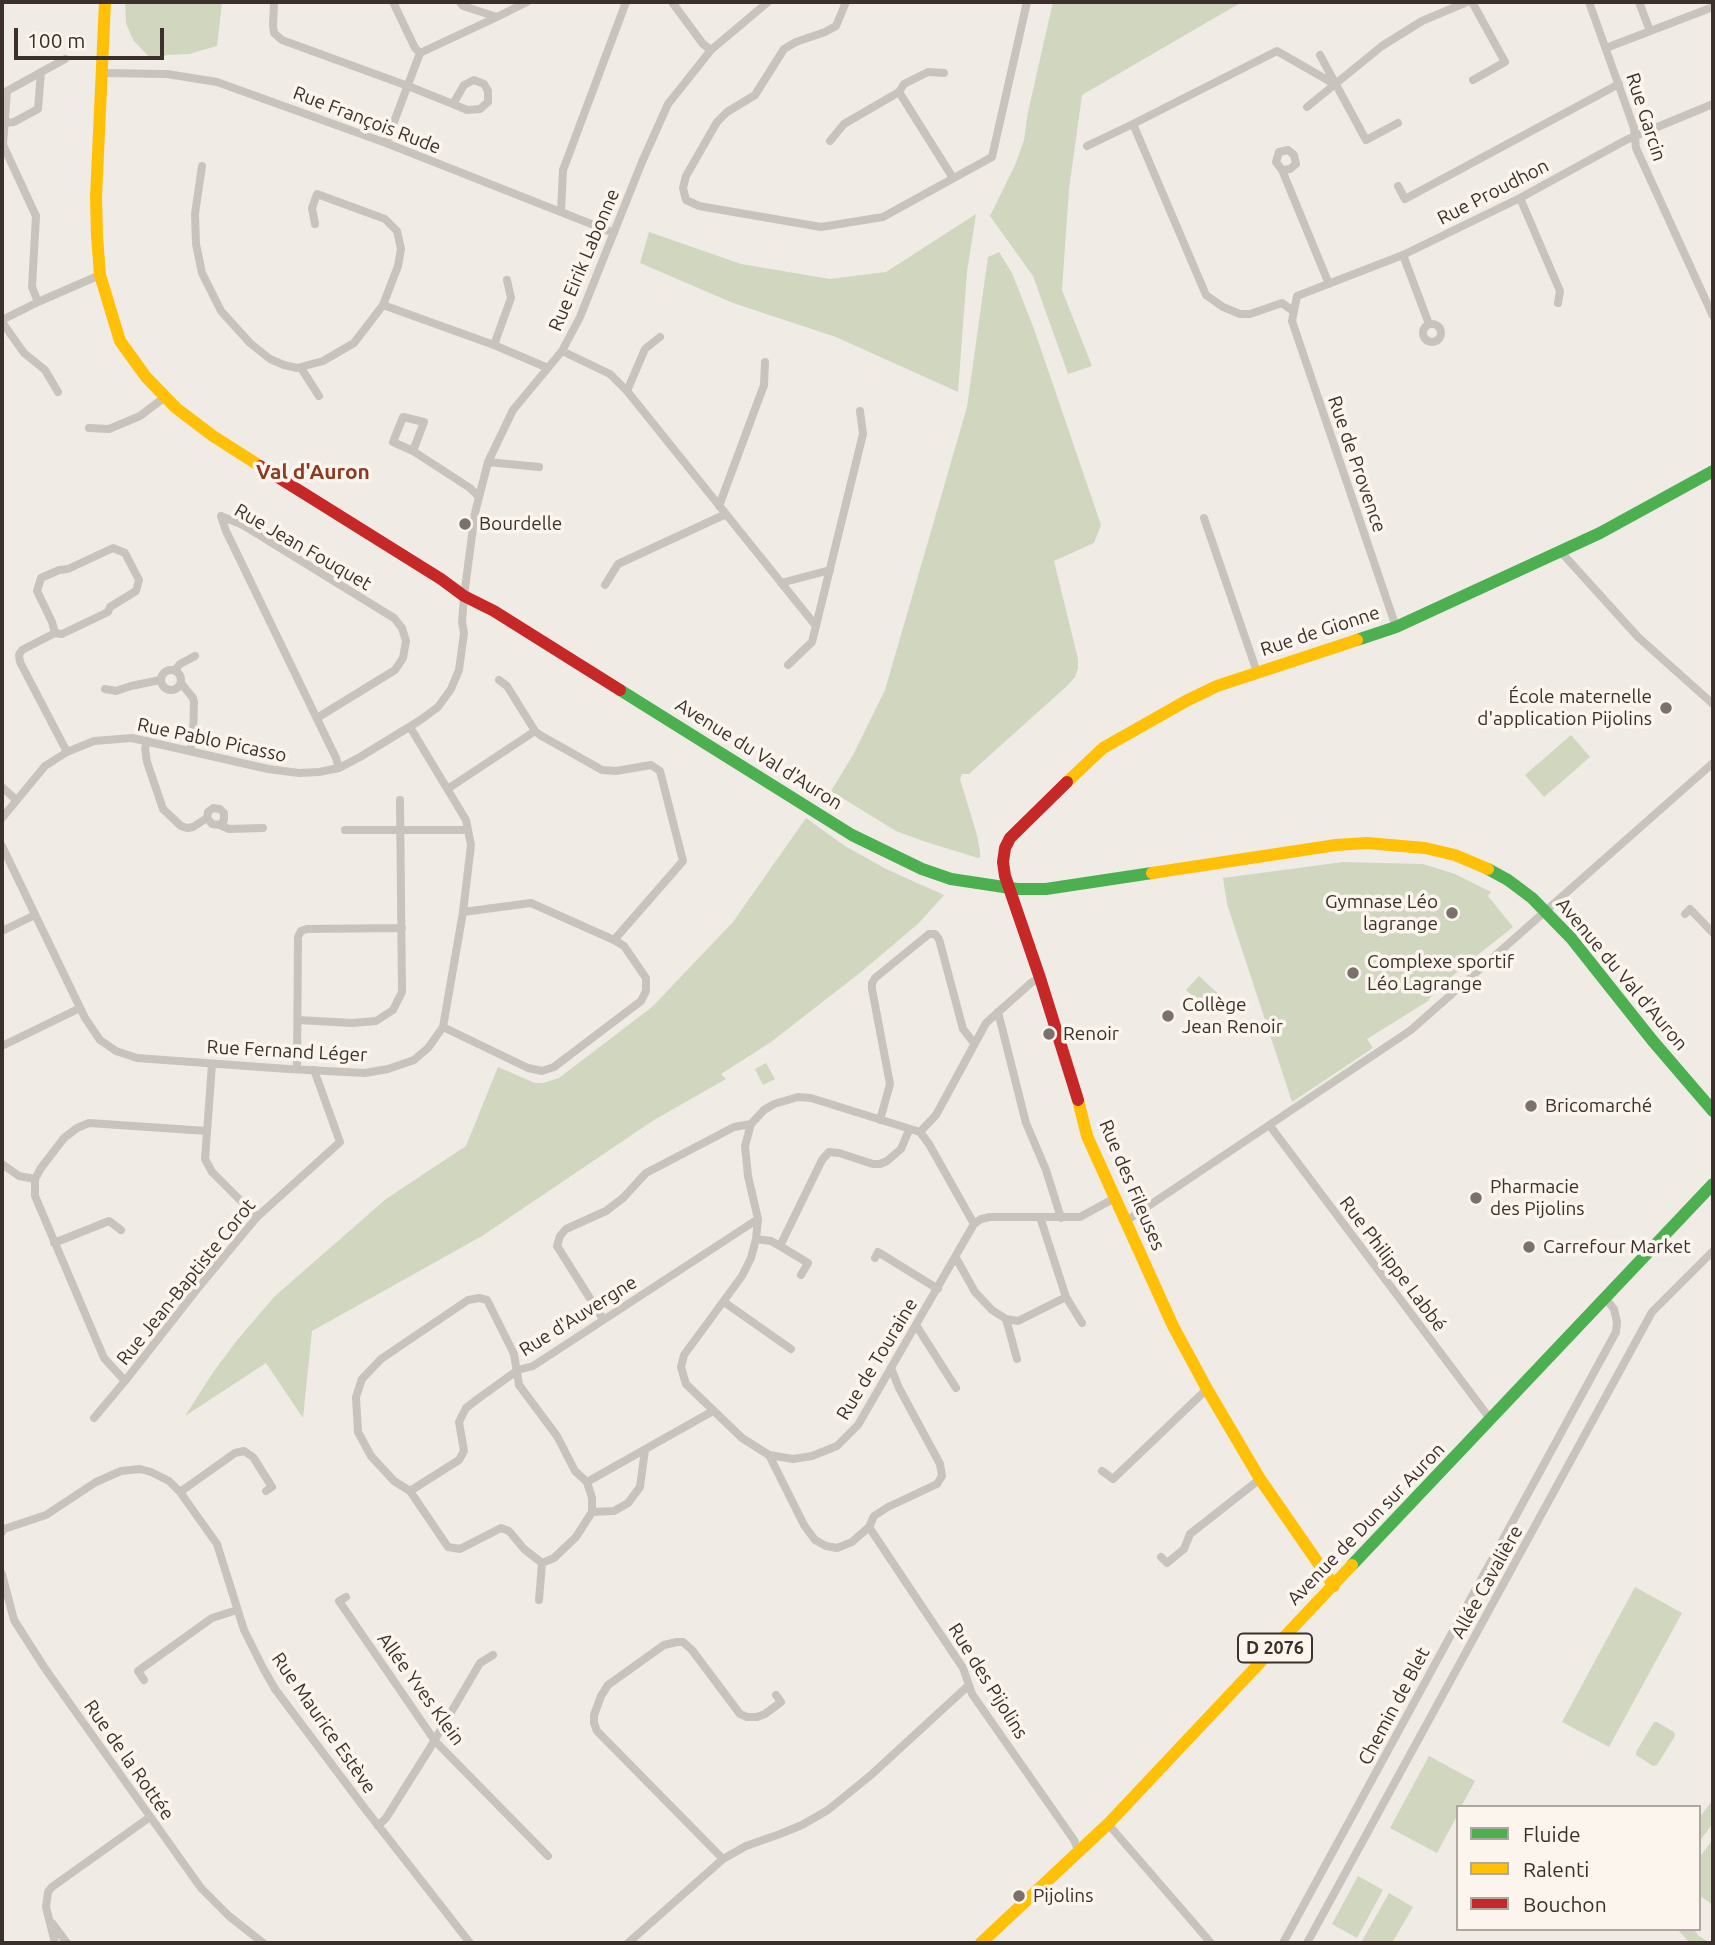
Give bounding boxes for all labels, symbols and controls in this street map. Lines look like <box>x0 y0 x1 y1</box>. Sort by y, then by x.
scale bar <box>18 14 168 58</box>
text: 100 m <box>27 28 85 52</box>
street label: Rue Garcin <box>1621 70 1671 164</box>
street label: Rue François Rude <box>290 81 444 159</box>
street label: Rue Proudhon <box>1433 154 1553 230</box>
street label: Rue Eirik Labonne <box>544 185 624 335</box>
street label: Rue de Provence <box>1323 393 1391 535</box>
district label: Val d'Auron <box>256 459 370 485</box>
street label: Rue Jean Fouquet <box>231 499 375 595</box>
place label: Bourdelle <box>479 513 562 535</box>
marker: Bourdelle <box>457 516 473 532</box>
street label: Rue de Gionne <box>1258 601 1382 661</box>
place label: École maternelle d'application Pijolins <box>1477 686 1652 730</box>
street label: Avenue du Val d'Auron <box>671 693 847 815</box>
marker: École maternelle d'application Pijolins <box>1658 700 1674 716</box>
street label: Rue Pablo Picasso <box>135 713 289 767</box>
place label: Gymnase Léo lagrange <box>1325 891 1438 935</box>
street label: Avenue du Val d'Auron <box>1551 893 1693 1055</box>
marker: Gymnase Léo lagrange <box>1444 905 1460 921</box>
place label: Complexe sportif Léo Lagrange <box>1367 951 1514 995</box>
marker: Complexe sportif Léo Lagrange <box>1345 965 1361 981</box>
place label: Collège Jean Renoir <box>1182 994 1283 1038</box>
marker: Collège Jean Renoir <box>1160 1008 1176 1024</box>
place label: Renoir <box>1063 1023 1119 1045</box>
marker: Renoir <box>1041 1026 1057 1042</box>
street label: Rue Fernand Léger <box>206 1035 368 1067</box>
place label: Bricomarché <box>1545 1095 1652 1117</box>
marker: Bricomarché <box>1523 1098 1539 1114</box>
street label: Rue des Fileuses <box>1094 1116 1170 1254</box>
place label: Pharmacie des Pijolins <box>1490 1176 1585 1220</box>
marker: Pharmacie des Pijolins <box>1468 1190 1484 1206</box>
street label: Rue Philippe Labbé <box>1335 1192 1451 1336</box>
street label: Rue Jean-Baptiste Corot <box>112 1194 260 1370</box>
place label: Carrefour Market <box>1543 1236 1691 1258</box>
marker: Carrefour Market <box>1521 1239 1537 1255</box>
street label: Rue d'Auvergne <box>515 1271 641 1361</box>
street label: Rue de Touraine <box>832 1294 922 1424</box>
street label: Avenue de Dun sur Auron <box>1283 1438 1449 1610</box>
street label: Allée Cavalière <box>1447 1521 1527 1643</box>
street label: Rue des Pijolins <box>943 1619 1033 1743</box>
street label: Allée Yves Klein <box>373 1628 469 1750</box>
road number: D 2076 <box>1238 1633 1312 1662</box>
street label: Chemin de Blet <box>1353 1643 1435 1769</box>
street label: Rue Maurice Estève <box>267 1648 381 1798</box>
street label: Rue de la Rottée <box>79 1696 179 1824</box>
legend <box>1456 1805 1701 1931</box>
text: Fluide <box>1523 1822 1581 1846</box>
text: Ralenti <box>1523 1857 1589 1881</box>
place label: Pijolins <box>1033 1885 1093 1907</box>
marker: Pijolins <box>1011 1888 1027 1904</box>
text: Bouchon <box>1523 1892 1607 1916</box>

